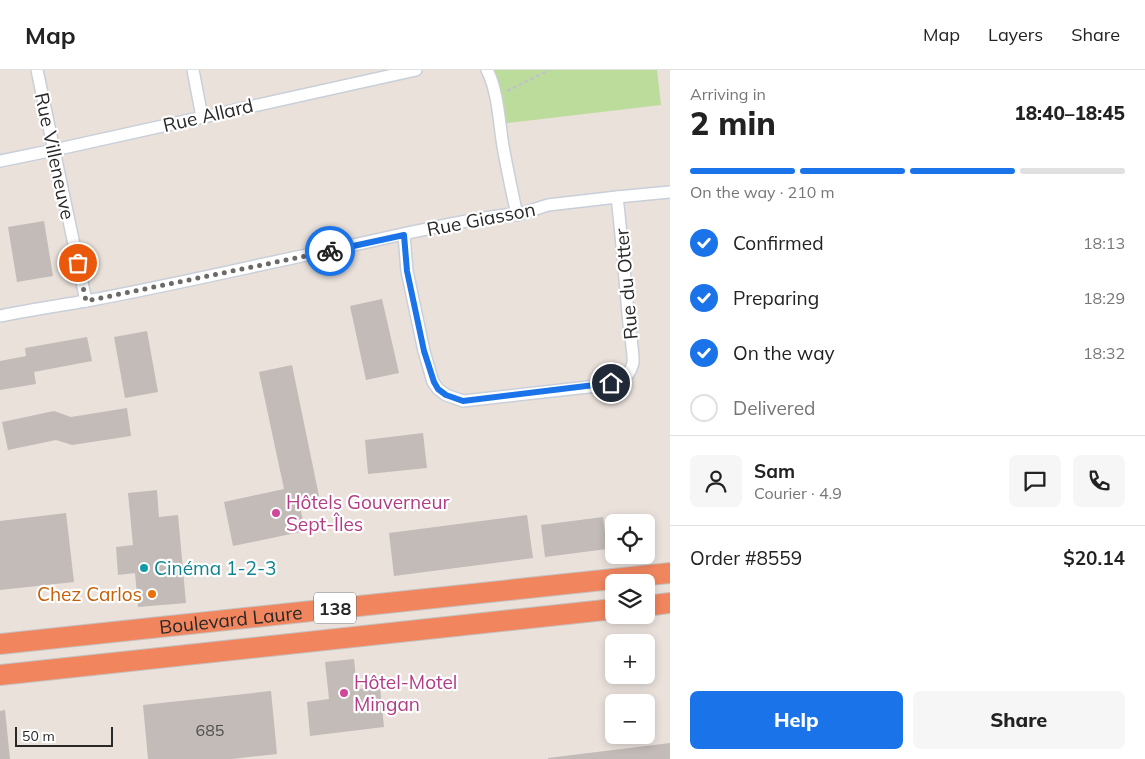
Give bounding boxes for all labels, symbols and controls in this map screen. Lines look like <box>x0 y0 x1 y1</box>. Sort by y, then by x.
text: Map <box>25 20 76 50</box>
text: Map <box>923 23 960 46</box>
text: Layers <box>988 23 1043 46</box>
text: Share <box>1071 23 1120 46</box>
text: Arriving in <box>690 84 766 104</box>
street label: Rue Villeneuve <box>30 90 80 222</box>
street label: Rue Allard <box>160 93 256 137</box>
text: 18:40–18:45 <box>1014 101 1125 125</box>
text: 2 min <box>690 103 776 143</box>
text: On the way · 210 m <box>690 182 835 202</box>
street label: Rue Giasson <box>425 197 537 241</box>
courier <box>305 226 355 276</box>
street label: Rue du Otter <box>609 227 643 341</box>
icon: check <box>690 229 718 257</box>
text: Confirmed <box>733 231 824 255</box>
text: 18:13 <box>1083 233 1125 253</box>
icon: bike <box>316 237 344 265</box>
pin <box>57 242 99 284</box>
icon: bag <box>64 249 92 277</box>
icon: check <box>690 284 718 312</box>
text: Preparing <box>733 286 819 310</box>
text: 18:29 <box>1083 288 1125 308</box>
icon: check <box>690 339 718 367</box>
text: On the way <box>733 341 835 365</box>
text: 18:32 <box>1083 343 1125 363</box>
pin <box>590 362 632 404</box>
icon: home <box>597 369 625 397</box>
text: Delivered <box>733 396 815 420</box>
button: person <box>690 455 742 507</box>
button: chat <box>1009 455 1061 507</box>
button: phone <box>1073 455 1125 507</box>
text: Sam <box>754 459 795 483</box>
text: Courier · 4.9 <box>754 483 842 503</box>
place label: Hôtels Gouverneur Sept-Îles <box>286 490 449 536</box>
marker: Hôtels Gouverneur Sept-Îles <box>270 507 282 519</box>
map controls <box>605 514 655 744</box>
button: locate <box>605 514 655 564</box>
text: Order #8559 <box>690 546 802 570</box>
text: $20.14 <box>1063 546 1125 570</box>
place label: Cinéma 1-2-3 <box>154 556 277 580</box>
marker: Cinéma 1-2-3 <box>138 562 150 574</box>
button: layers <box>605 574 655 624</box>
place label: Chez Carlos <box>37 582 142 606</box>
marker: Chez Carlos <box>146 588 158 600</box>
road number: 138 <box>314 592 356 624</box>
street label: Boulevard Laure <box>158 600 303 639</box>
button: + <box>605 634 655 684</box>
place label: Hôtel-Motel Mingan <box>354 670 457 716</box>
marker: Hôtel-Motel Mingan <box>338 687 350 699</box>
button: Help <box>690 691 903 749</box>
button: Share <box>913 691 1125 749</box>
button: − <box>605 694 655 744</box>
house number: 685 <box>196 720 224 740</box>
scale bar <box>15 724 112 747</box>
text: 50 m <box>22 727 55 745</box>

